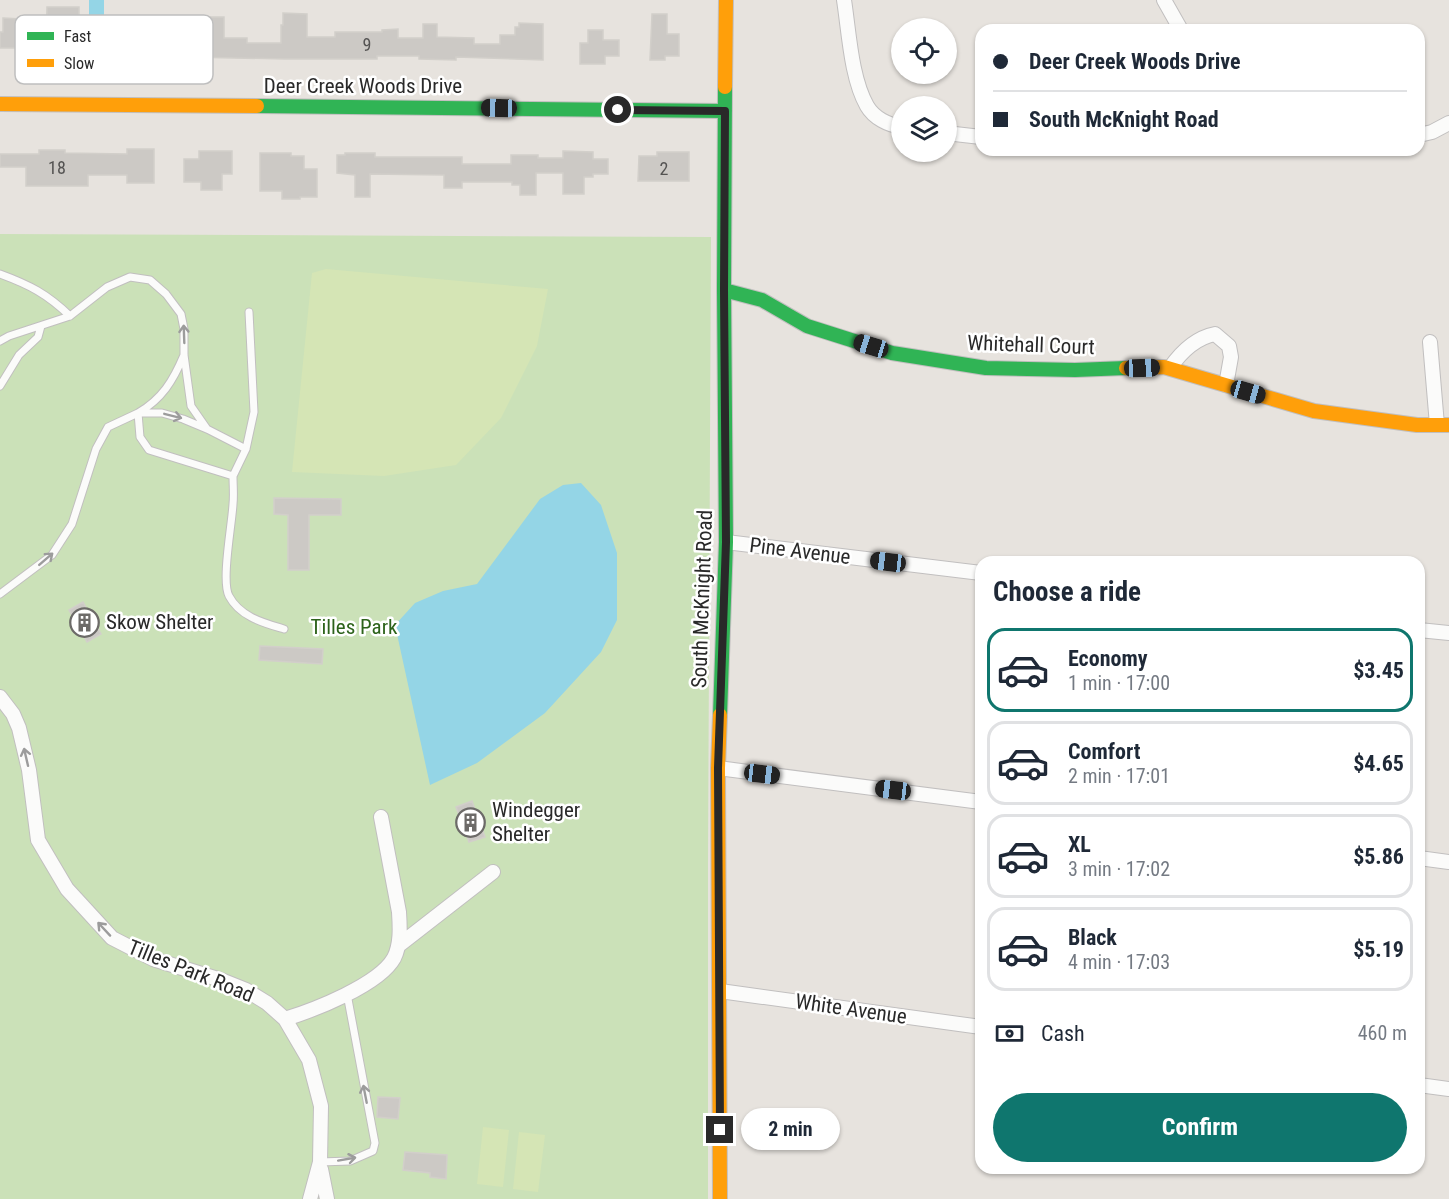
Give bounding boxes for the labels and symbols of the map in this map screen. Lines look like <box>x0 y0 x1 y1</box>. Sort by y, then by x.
legend <box>15 15 213 84</box>
text: Fast <box>64 27 91 46</box>
house number: 9 <box>363 34 371 55</box>
text: Slow <box>64 54 94 73</box>
street label: Deer Creek Woods Drive <box>264 74 462 98</box>
route start <box>604 96 631 123</box>
car <box>481 99 517 117</box>
house number: 18 <box>48 157 66 178</box>
house number: 2 <box>660 158 669 179</box>
one-way arrow <box>178 324 189 344</box>
street label: Whitehall Court <box>967 331 1095 359</box>
car <box>851 332 891 360</box>
car <box>1124 358 1160 378</box>
car <box>1228 378 1268 406</box>
one-way arrow <box>163 410 182 422</box>
street label: South McKnight Road <box>687 510 717 688</box>
street label: Pine Avenue <box>748 533 852 569</box>
car <box>869 551 907 573</box>
one-way arrow <box>39 552 54 566</box>
building icon: Skow Shelter <box>69 606 101 638</box>
place label: Skow Shelter <box>106 610 214 634</box>
park label: Tilles Park <box>310 615 398 639</box>
one-way arrow <box>19 748 31 767</box>
car <box>743 763 781 785</box>
car <box>874 779 912 801</box>
place label: Windegger Shelter <box>492 798 580 846</box>
building icon: Windegger Shelter <box>455 806 487 838</box>
one-way arrow <box>97 922 111 937</box>
street label: Tilles Park Road <box>124 935 258 1007</box>
street label: White Avenue <box>794 989 908 1029</box>
one-way arrow <box>359 1084 370 1104</box>
callout: 2 min <box>741 1109 840 1151</box>
route end <box>706 1116 733 1143</box>
one-way arrow <box>337 1154 356 1165</box>

